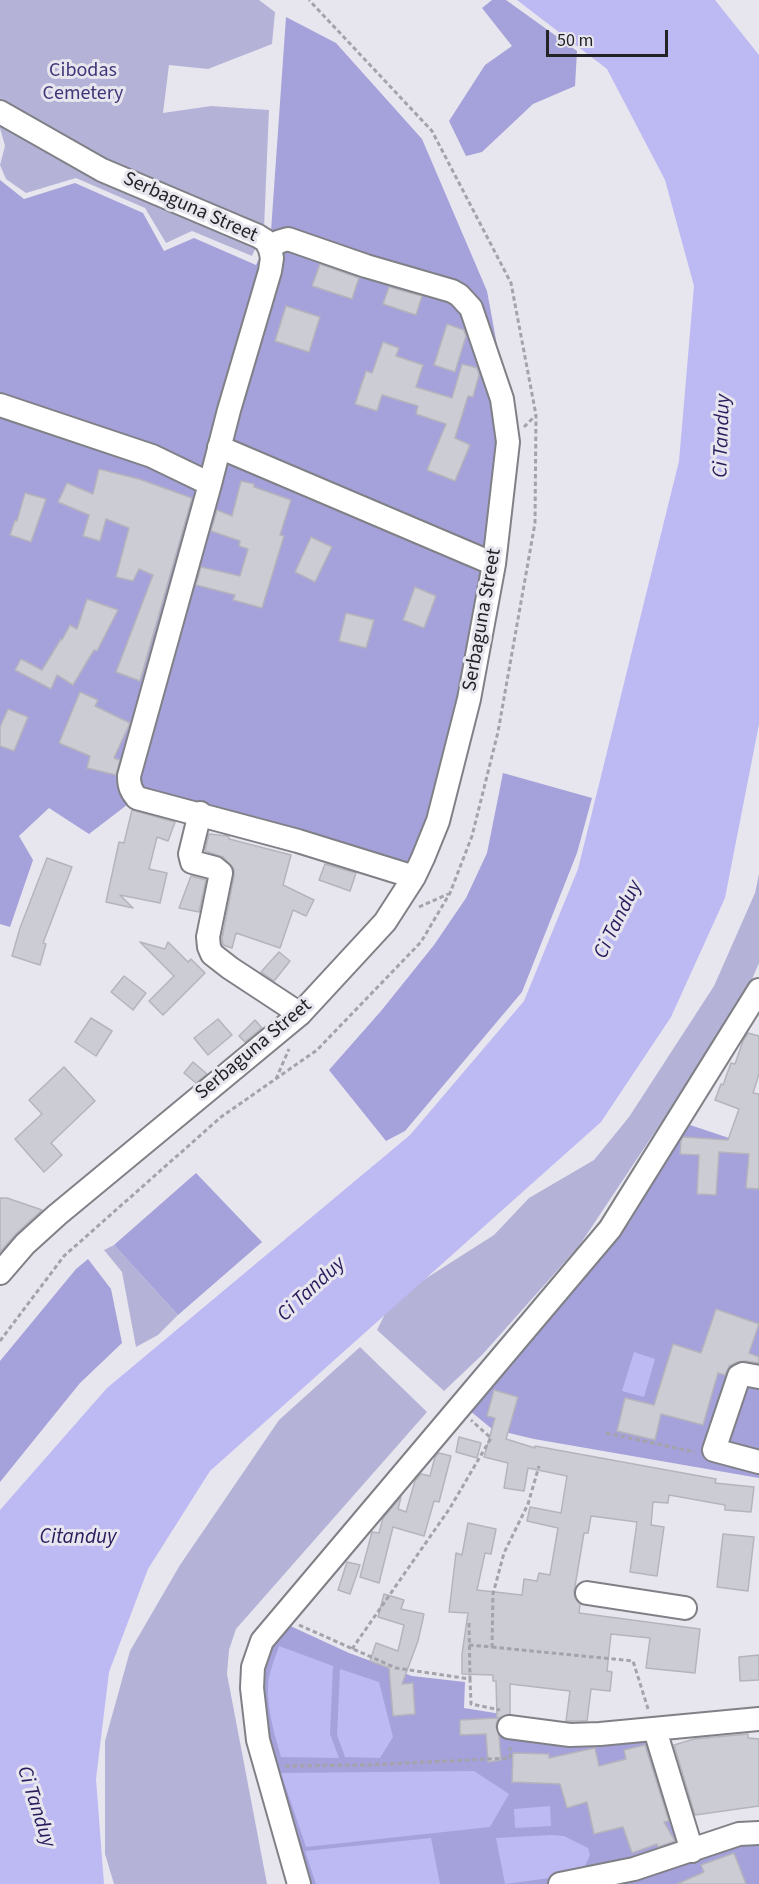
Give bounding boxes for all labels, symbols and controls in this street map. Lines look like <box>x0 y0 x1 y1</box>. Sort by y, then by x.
scale bar <box>549 18 670 56</box>
text: 50 m <box>557 28 593 53</box>
park label: Cibodas Cemetery <box>43 60 123 107</box>
street label: Serbaguna Street <box>119 168 261 248</box>
water label: Ci Tanduy <box>709 394 737 478</box>
street label: Serbaguna Street <box>459 547 507 693</box>
water label: Ci Tanduy <box>589 877 649 963</box>
street label: Serbaguna Street <box>191 994 317 1106</box>
water label: Ci Tanduy <box>273 1252 351 1328</box>
water label: Citanduy <box>40 1525 116 1551</box>
water label: Ci Tanduy <box>10 1763 60 1851</box>

